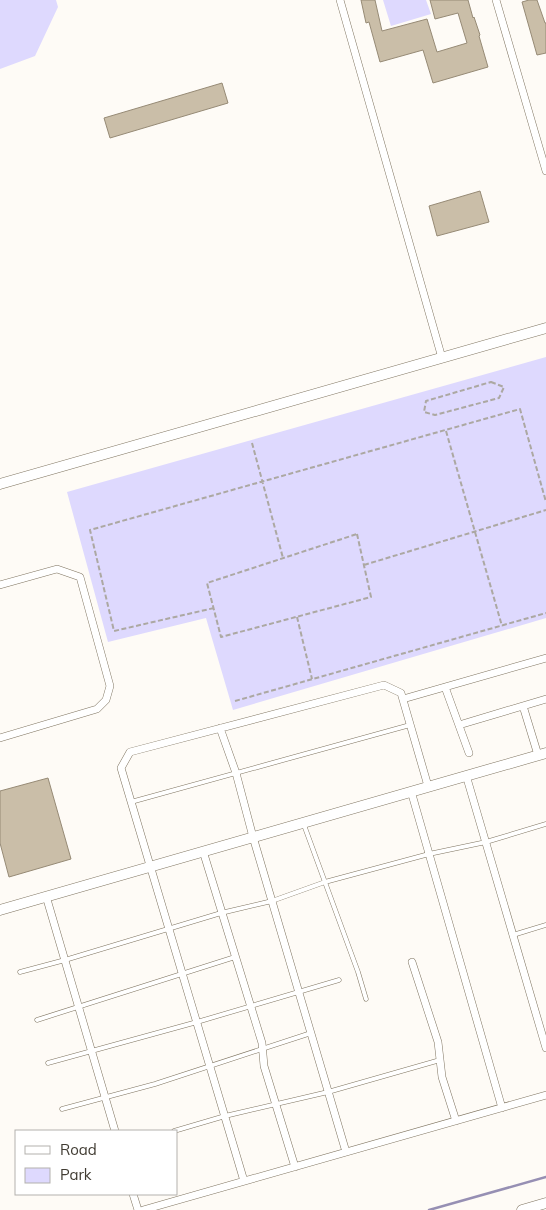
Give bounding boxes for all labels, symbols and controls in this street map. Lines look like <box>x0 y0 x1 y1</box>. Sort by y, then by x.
legend <box>15 1130 178 1195</box>
text: Road <box>60 1140 97 1159</box>
text: Park <box>60 1165 92 1184</box>

